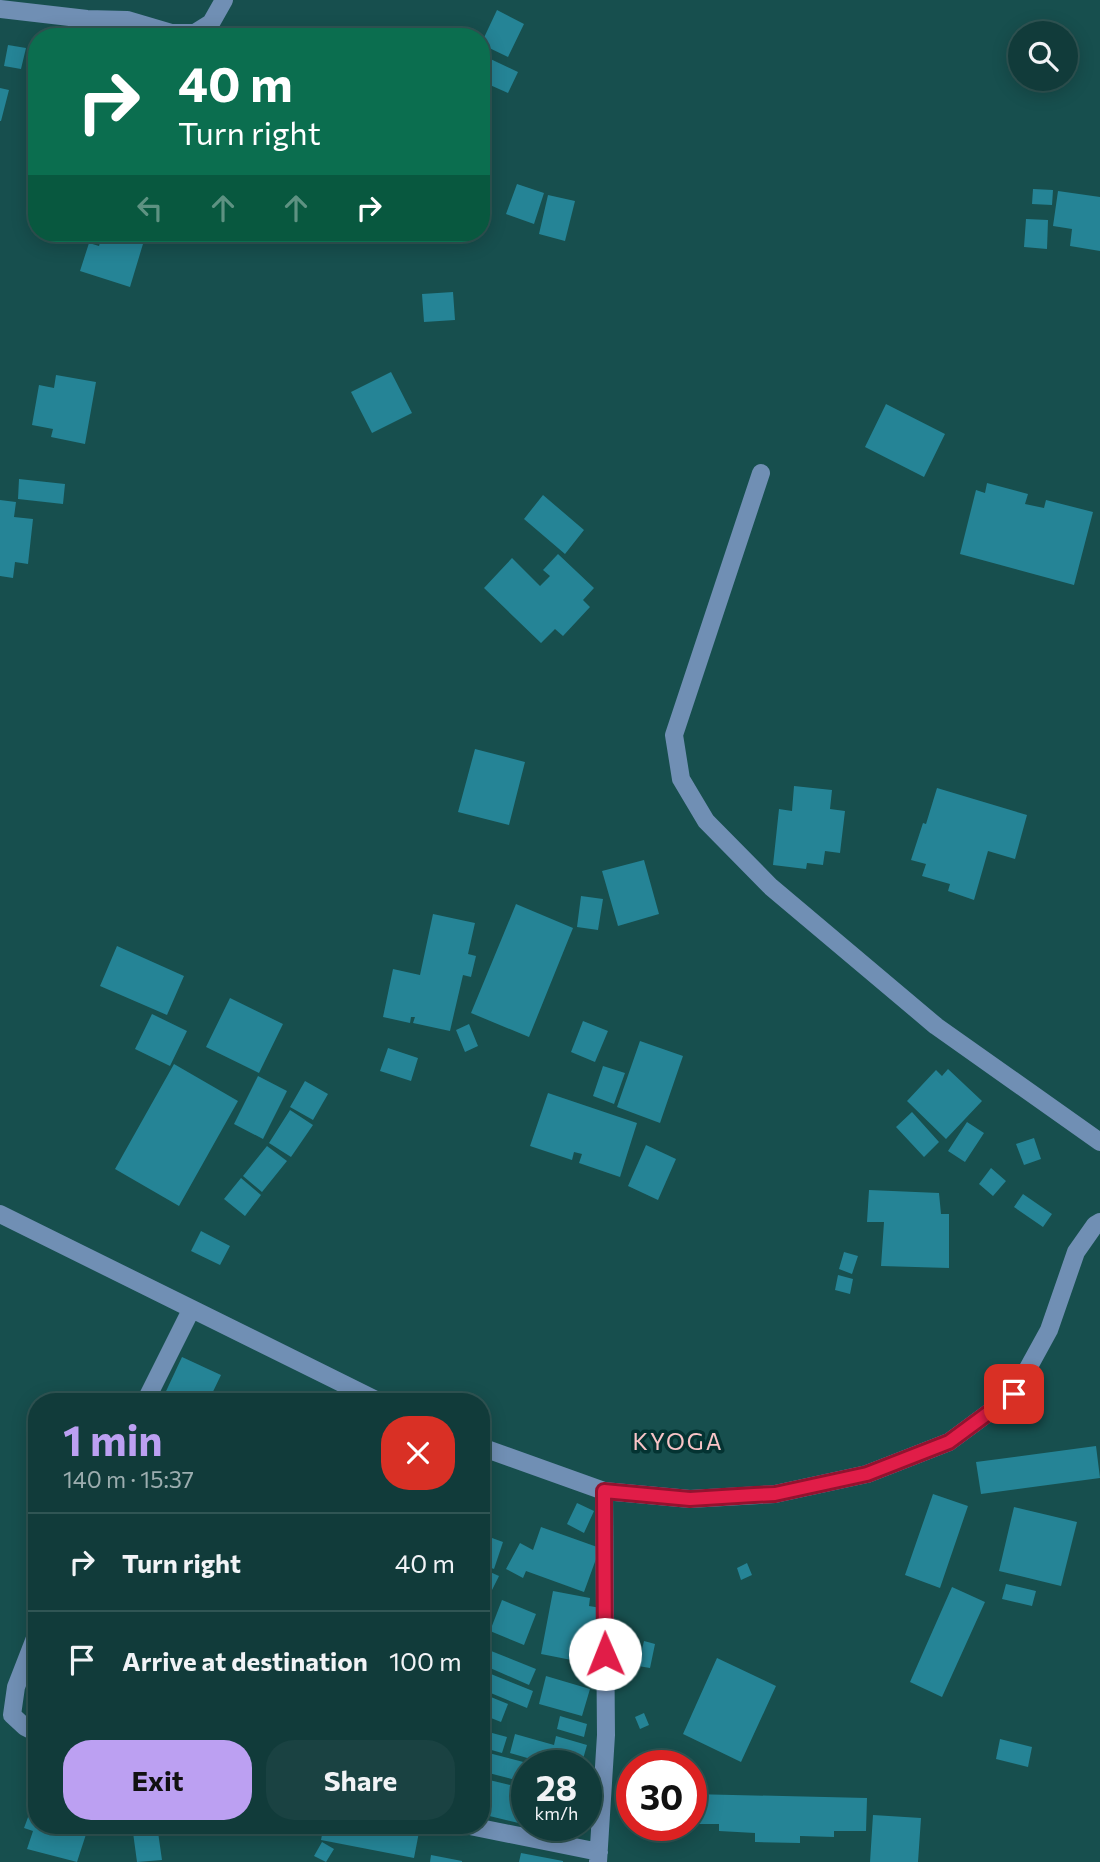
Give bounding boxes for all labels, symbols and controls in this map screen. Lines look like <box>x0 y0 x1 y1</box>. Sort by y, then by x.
map controls <box>1008 21 1078 91</box>
button: search <box>1008 21 1078 91</box>
text: 40 m <box>178 52 293 112</box>
icon: right <box>63 56 154 147</box>
text: Turn right <box>178 112 321 152</box>
icon: left <box>131 189 169 227</box>
icon: ahead <box>204 189 242 227</box>
icon: ahead <box>277 189 315 227</box>
icon: right <box>350 189 388 227</box>
pin <box>984 1364 1044 1424</box>
icon: arrive <box>995 1375 1033 1413</box>
text: 1 min <box>63 1413 163 1465</box>
button: close <box>381 1416 455 1490</box>
district label: KYOGA <box>632 1427 724 1455</box>
text: 140 m · 15:37 <box>63 1465 194 1493</box>
icon: right <box>63 1543 101 1581</box>
text: Turn right <box>122 1547 241 1578</box>
text: 40 m <box>395 1547 455 1578</box>
position arrow <box>568 1617 642 1691</box>
icon: arrive <box>63 1641 101 1679</box>
text: Arrive at destination <box>122 1645 368 1676</box>
text: 100 m <box>389 1645 462 1676</box>
button: Exit <box>63 1740 252 1820</box>
button: Share <box>266 1740 455 1820</box>
speed limit sign: 30 <box>616 1750 707 1841</box>
text: 28 <box>536 1765 577 1808</box>
text: km/h <box>535 1802 578 1824</box>

